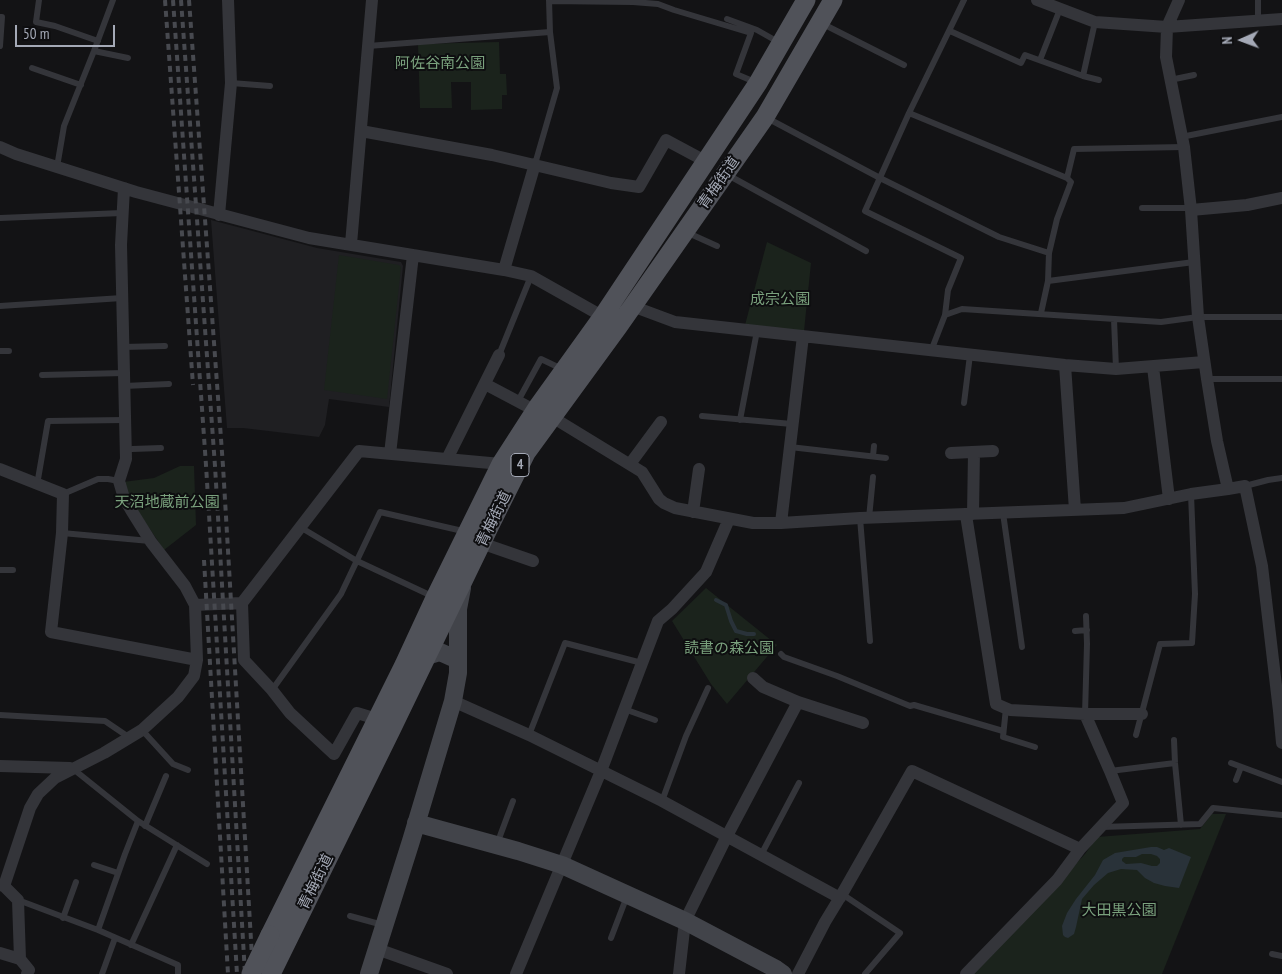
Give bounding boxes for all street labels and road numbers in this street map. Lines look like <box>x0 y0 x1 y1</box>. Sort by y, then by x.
street label: 青梅街道 <box>694 153 744 213</box>
road number: 4 <box>511 454 529 476</box>
street label: 青梅街道 <box>473 488 515 550</box>
street label: 青梅街道 <box>295 851 337 913</box>

